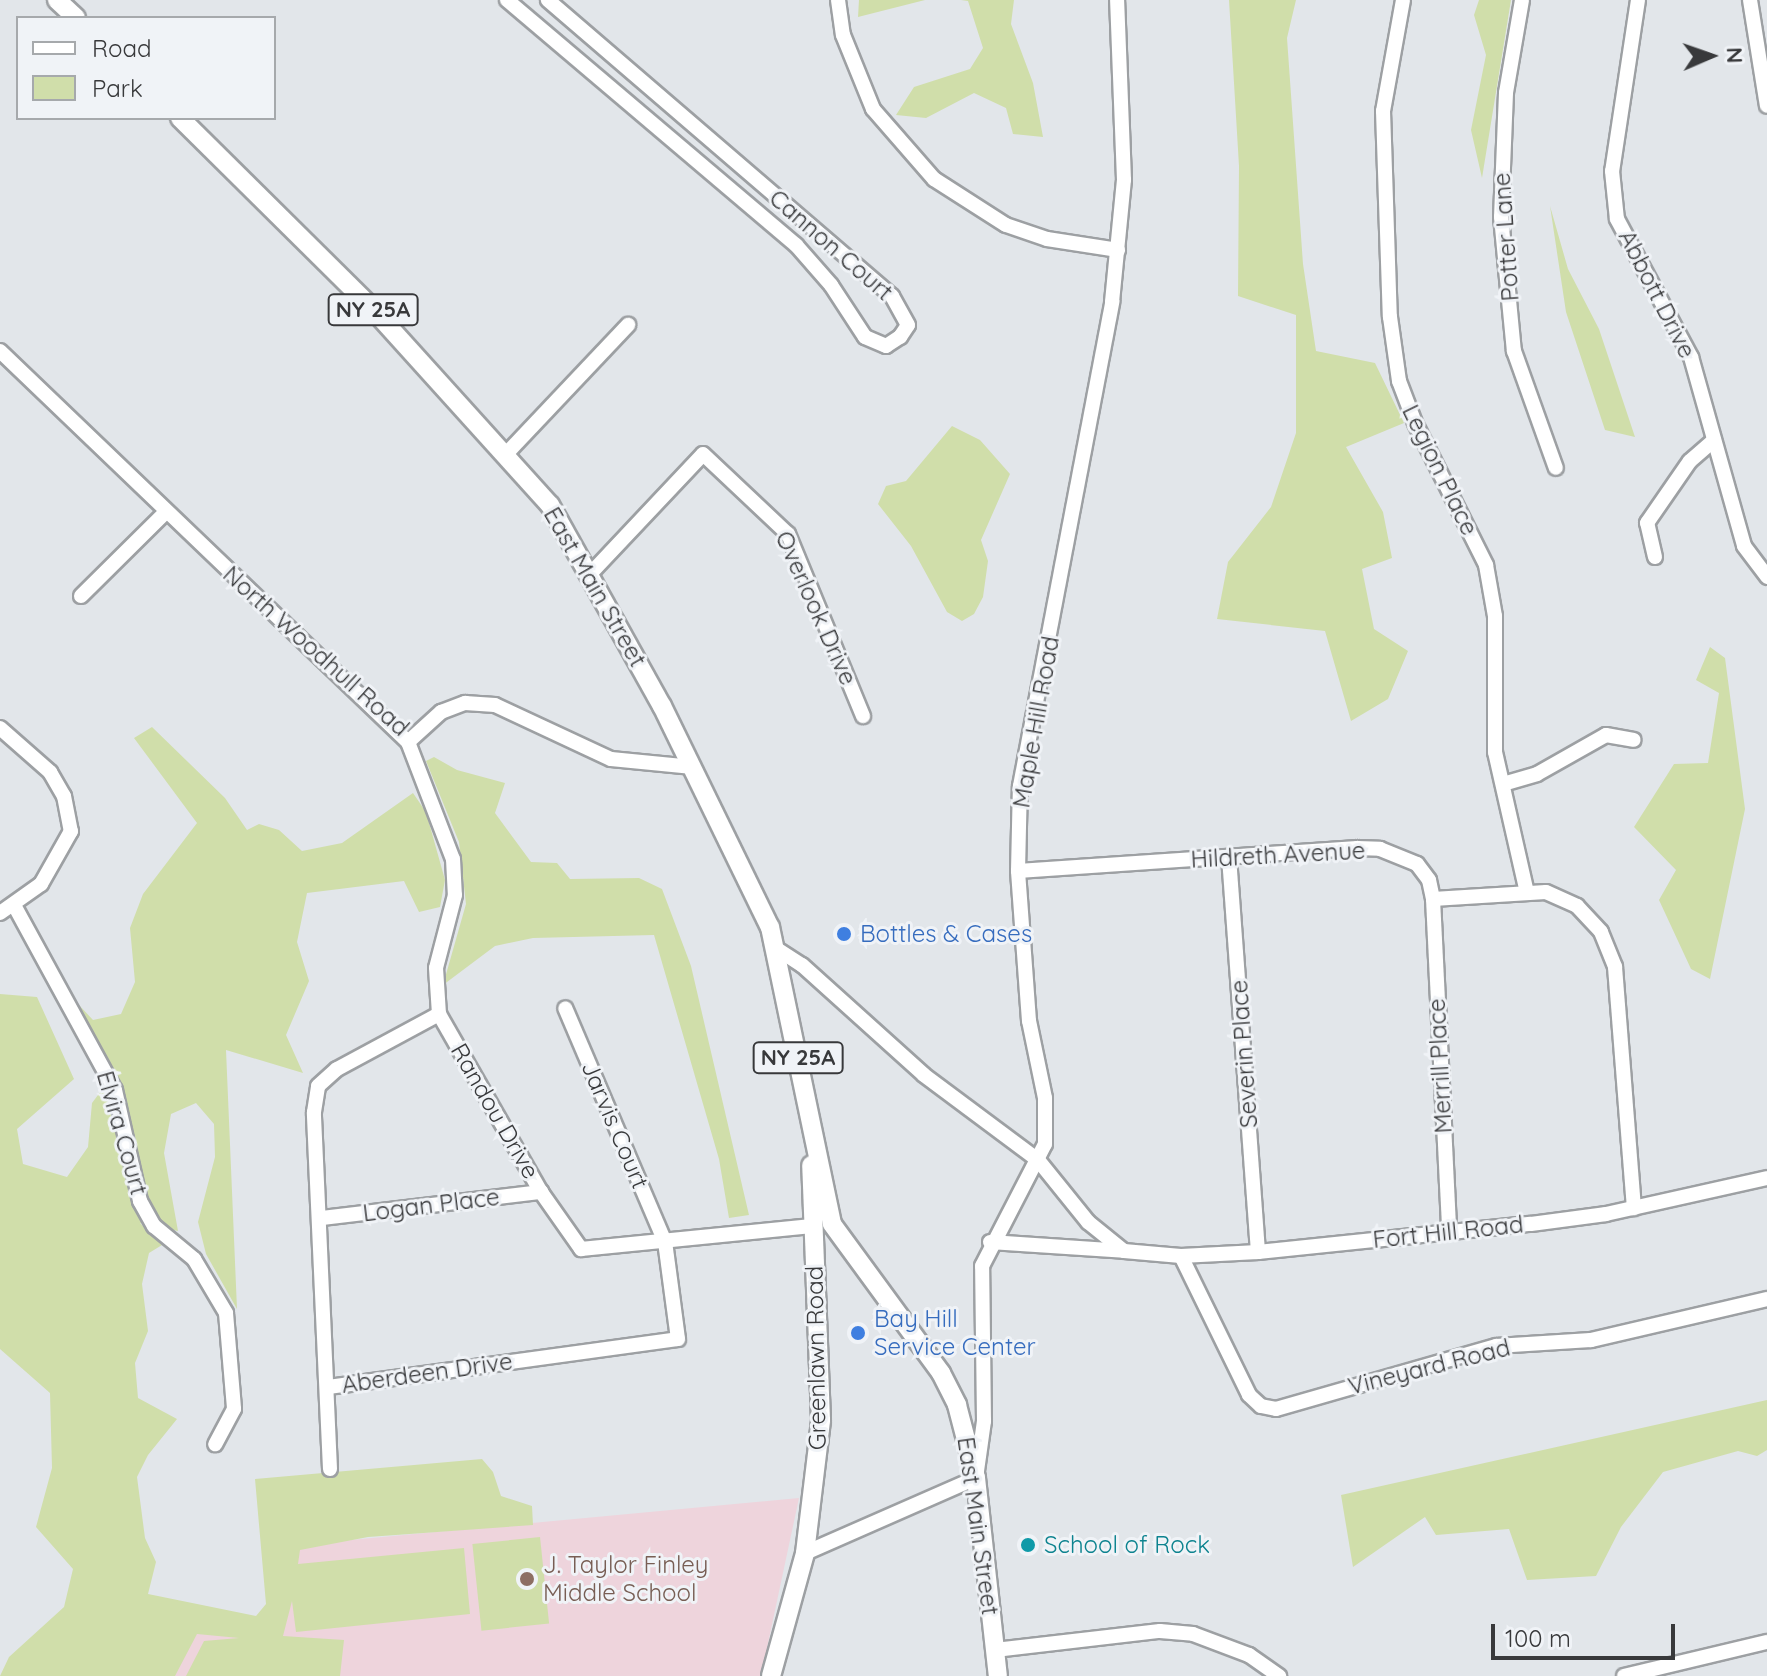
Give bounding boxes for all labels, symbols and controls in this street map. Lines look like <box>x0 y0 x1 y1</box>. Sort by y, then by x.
legend <box>16 16 276 120</box>
north arrow <box>1671 16 1751 96</box>
text: Road <box>92 33 152 63</box>
text: N <box>1721 47 1749 64</box>
text: Park <box>92 73 143 103</box>
street label: Potter Lane <box>1487 172 1525 302</box>
street label: Cannon Court <box>763 184 899 306</box>
street label: Abbott Drive <box>1612 225 1702 363</box>
road number: NY 25A <box>327 292 419 328</box>
street label: Legion Place <box>1396 400 1484 540</box>
street label: East Main Street <box>538 502 652 672</box>
street label: Overlook Drive <box>769 527 863 689</box>
street label: North Woodhull Road <box>217 560 415 742</box>
street label: Maple Hill Road <box>1007 634 1065 810</box>
street label: Hildreth Avenue <box>1190 836 1366 874</box>
place label: Bottles & Cases <box>860 920 1032 948</box>
marker: Bottles & Cases <box>835 925 853 943</box>
street label: Severin Place <box>1224 979 1264 1129</box>
street label: Merrill Place <box>1422 998 1458 1134</box>
street label: Randou Drive <box>445 1038 545 1184</box>
road number: NY 25A <box>752 1040 844 1076</box>
street label: Jarvis Court <box>575 1057 655 1193</box>
street label: Elvira Court <box>91 1068 153 1198</box>
street label: Logan Place <box>361 1182 501 1228</box>
street label: Fort Hill Road <box>1371 1210 1525 1254</box>
street label: Greenlawn Road <box>800 1266 832 1450</box>
place label: Bay Hill Service Center <box>874 1305 1036 1361</box>
marker: Bay Hill Service Center <box>849 1324 867 1342</box>
street label: Vineyard Road <box>1345 1333 1513 1401</box>
street label: Aberdeen Drive <box>340 1347 514 1399</box>
street label: East Main Street <box>951 1435 1005 1617</box>
place label: School of Rock <box>1044 1531 1210 1559</box>
marker: School of Rock <box>1019 1536 1037 1554</box>
place label: J. Taylor Finley Middle School <box>543 1551 708 1607</box>
marker: J. Taylor Finley Middle School <box>518 1570 536 1588</box>
scale bar <box>1495 1608 1679 1658</box>
text: 100 m <box>1505 1623 1571 1653</box>

